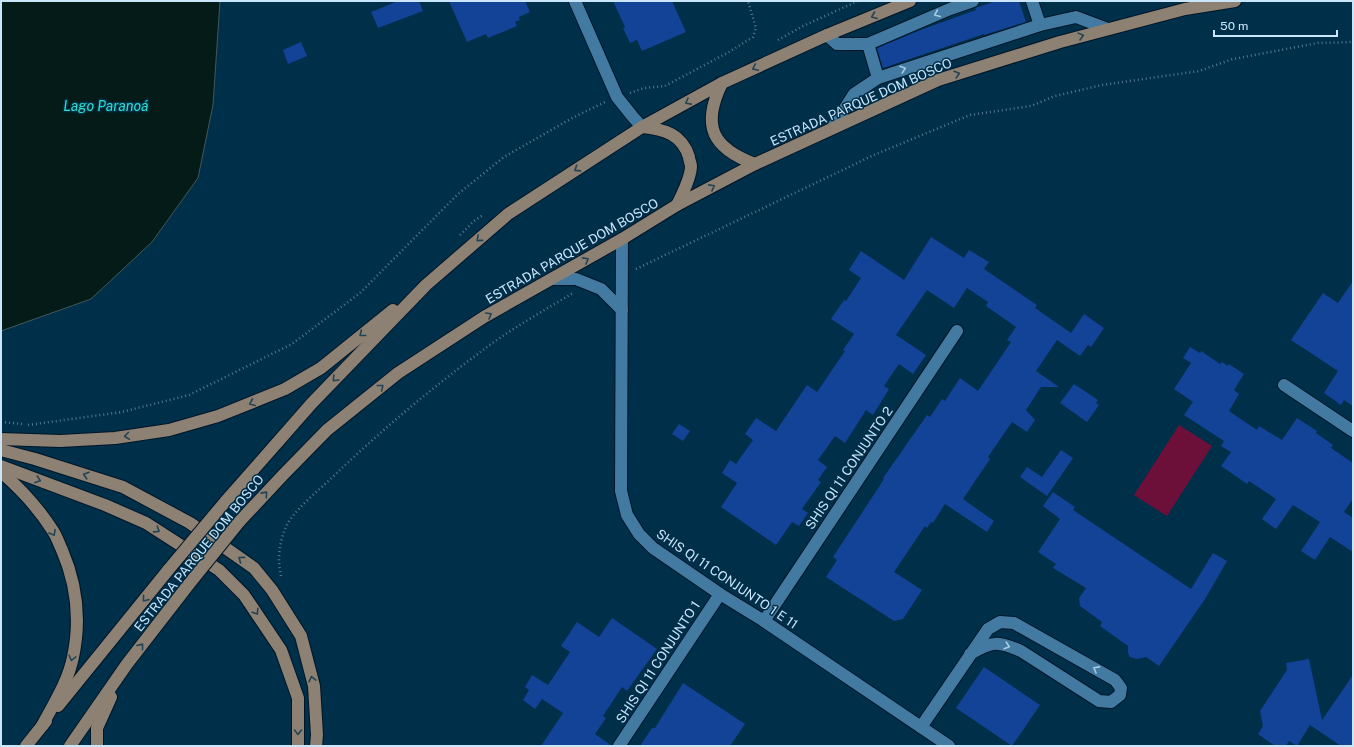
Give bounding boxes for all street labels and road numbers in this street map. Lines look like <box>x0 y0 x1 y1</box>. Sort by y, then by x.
street label: ESTRADA PARQUE DOM BOSCO <box>768 55 954 149</box>
street label: ESTRADA PARQUE DOM BOSCO <box>483 195 661 307</box>
street label: SHIS QI 11 CONJUNTO 2 <box>802 404 896 532</box>
street label: ESTRADA PARQUE DOM BOSCO <box>131 472 267 634</box>
street label: SHIS QI 11 CONJUNTO 1 E 11 <box>653 526 801 632</box>
street label: SHIS QI 11 CONJUNTO 1 <box>613 598 703 726</box>

